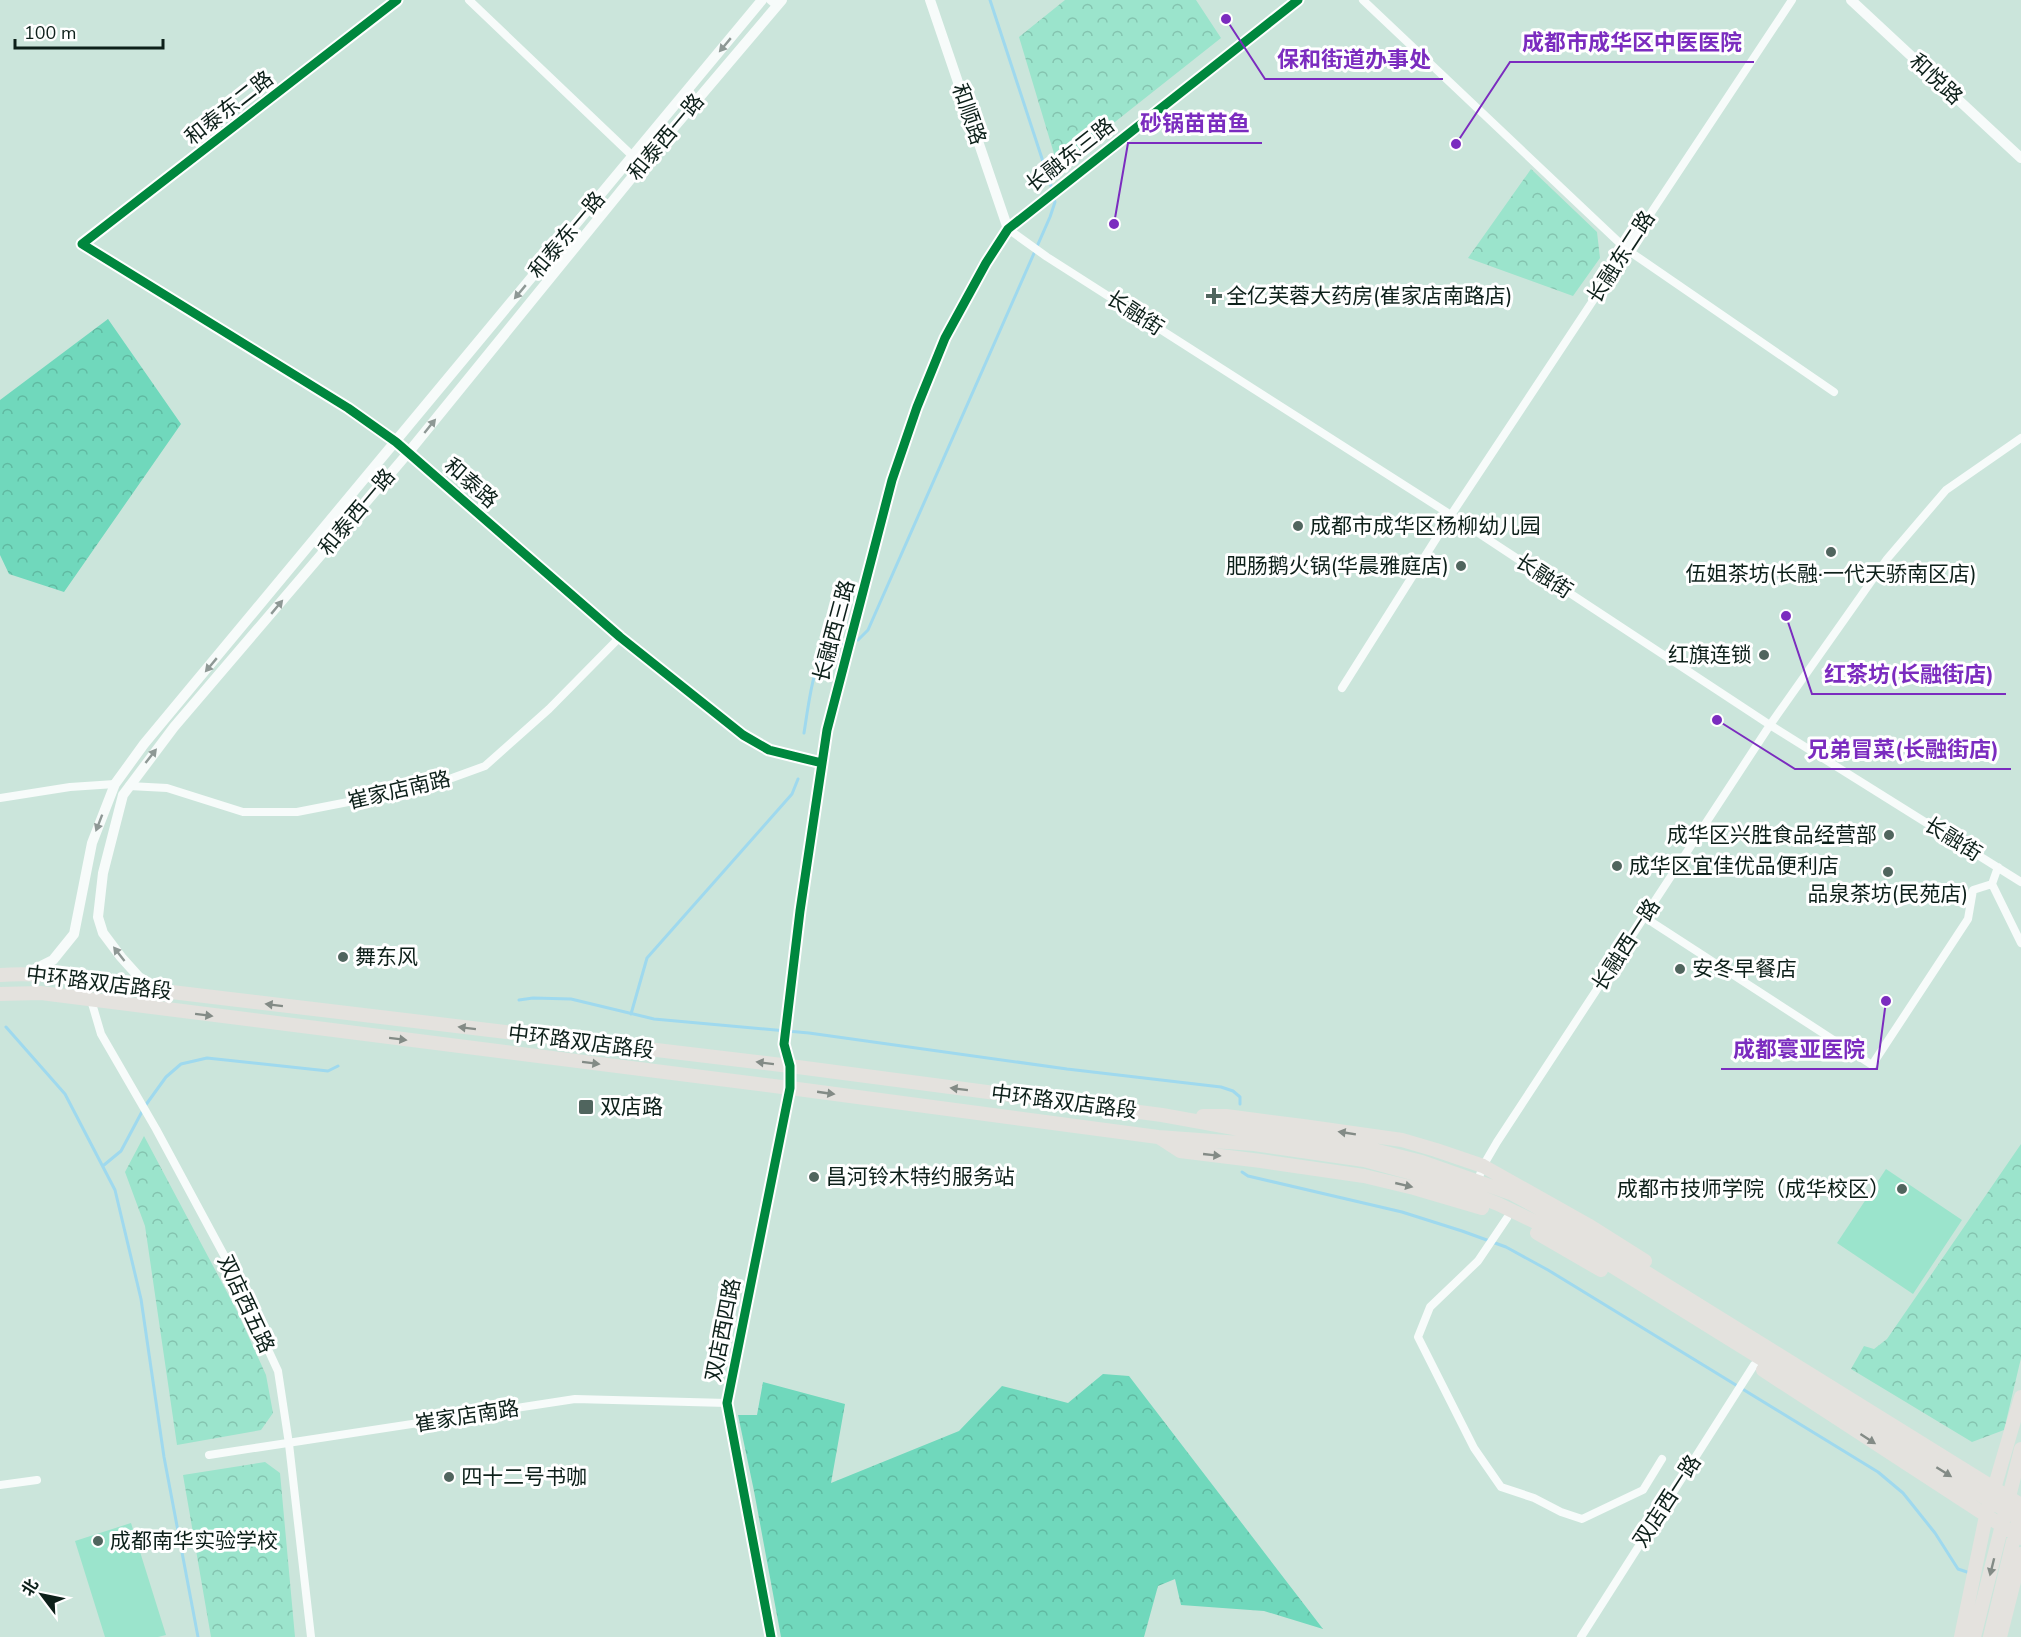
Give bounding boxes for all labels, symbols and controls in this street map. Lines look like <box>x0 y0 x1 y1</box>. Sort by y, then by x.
scale bar <box>15 12 164 50</box>
text: 100 m <box>24 21 76 45</box>
callout: 成都市成华区中医医院 <box>1510 22 1754 62</box>
text: 成都市成华区中医医院 <box>1522 28 1742 58</box>
one-way arrow <box>718 37 731 53</box>
callout: 保和街道办事处 <box>1265 39 1443 79</box>
text: 保和街道办事处 <box>1277 45 1431 75</box>
street label: 和悦路 <box>1903 47 1969 111</box>
street label: 和泰东二路 <box>179 65 279 151</box>
street label: 和顺路 <box>946 80 992 148</box>
street label: 和泰西一路 <box>622 88 710 186</box>
callout: 砂锅苗苗鱼 <box>1128 103 1262 143</box>
text: 砂锅苗苗鱼 <box>1140 109 1250 139</box>
street label: 长融东三路 <box>1020 112 1120 198</box>
street label: 和泰东一路 <box>523 186 611 284</box>
street label: 长融东二路 <box>1581 205 1661 309</box>
place label: 全亿芙蓉大药房(崔家店南路店) <box>1226 282 1512 310</box>
one-way arrow <box>514 284 527 299</box>
street label: 长融街 <box>1101 284 1169 342</box>
marker: 全亿芙蓉大药房(崔家店南路店) <box>1207 289 1221 303</box>
one-way arrow <box>423 419 436 434</box>
street label: 和泰路 <box>438 452 504 514</box>
street label: 和泰西一路 <box>313 463 401 561</box>
place label: 成都市成华区杨柳幼儿园 <box>1310 512 1541 540</box>
marker: 成都市成华区杨柳幼儿园 <box>1291 519 1305 533</box>
marker: 伍姐茶坊(长融·一代天骄南区店) <box>1824 545 1838 559</box>
street label: 长融街 <box>1510 547 1578 605</box>
place label: 肥肠鹅火锅(华晨雅庭店) <box>1226 552 1449 580</box>
marker: 肥肠鹅火锅(华晨雅庭店) <box>1454 559 1468 573</box>
place label: 伍姐茶坊(长融·一代天骄南区店) <box>1685 560 1977 588</box>
street label: 长融西三路 <box>807 577 861 685</box>
one-way arrow <box>270 600 283 615</box>
place label: 红旗连锁 <box>1668 641 1752 669</box>
marker: 红旗连锁 <box>1757 648 1771 662</box>
callout: 红茶坊(长融街店) <box>1812 654 2006 694</box>
one-way arrow <box>205 657 217 672</box>
text: 红茶坊(长融街店) <box>1824 660 1994 690</box>
callout: 兄弟冒菜(长融街店) <box>1795 729 2011 769</box>
text: 兄弟冒菜(长融街店) <box>1807 735 1999 765</box>
one-way arrow <box>145 748 158 764</box>
street label: 崔家店南路 <box>345 765 453 815</box>
street label: 长融街 <box>1919 810 1987 868</box>
one-way arrow <box>94 814 103 832</box>
place label: 成华区兴胜食品经营部 <box>1667 821 1877 849</box>
marker: 成华区兴胜食品经营部 <box>1882 828 1896 842</box>
place label: 成华区宜佳优品便利店 <box>1629 852 1839 880</box>
marker: 成华区宜佳优品便利店 <box>1610 859 1624 873</box>
marker: 品泉茶坊(民苑店) <box>1881 865 1895 879</box>
place label: 品泉茶坊(民苑店) <box>1808 880 1968 908</box>
street label: 长融西一路 <box>1586 893 1666 997</box>
place label: 舞东风 <box>355 943 418 971</box>
one-way arrow <box>113 946 125 961</box>
marker: 舞东风 <box>336 950 350 964</box>
place label: 安冬早餐店 <box>1692 955 1797 983</box>
street label: 中环路双店路段 <box>24 960 174 1006</box>
marker: 安冬早餐店 <box>1673 962 1687 976</box>
one-way arrow <box>264 1000 283 1009</box>
one-way arrow <box>195 1010 214 1019</box>
street label: 中环路双店路段 <box>506 1019 656 1065</box>
one-way arrow <box>458 1023 477 1033</box>
callout: 成都寰亚医院 <box>1721 1029 1877 1069</box>
one-way arrow <box>388 1034 407 1044</box>
text: 成都寰亚医院 <box>1733 1035 1865 1065</box>
one-way arrow <box>582 1058 601 1068</box>
one-way arrow <box>756 1059 775 1068</box>
street label: 中环路双店路段 <box>989 1079 1139 1125</box>
one-way arrow <box>949 1084 968 1093</box>
one-way arrow <box>817 1088 836 1097</box>
place label: 双店路 <box>600 1093 663 1121</box>
marker: 双店路 <box>577 1098 595 1116</box>
one-way arrow <box>1337 1128 1356 1137</box>
one-way arrow <box>1203 1150 1222 1160</box>
place label: 昌河铃木特约服务站 <box>826 1163 1015 1191</box>
marker: 昌河铃木特约服务站 <box>807 1170 821 1184</box>
place label: 成都市技师学院（成华校区） <box>1617 1175 1890 1203</box>
one-way arrow <box>1395 1181 1414 1191</box>
marker: 成都市技师学院（成华校区） <box>1895 1182 1909 1196</box>
street label: 双店西五路 <box>211 1251 281 1357</box>
street label: 双店西四路 <box>699 1276 747 1384</box>
street label: 崔家店南路 <box>413 1394 521 1438</box>
one-way arrow <box>1860 1433 1876 1444</box>
street label: 双店西一路 <box>1627 1449 1707 1553</box>
place label: 四十二号书咖 <box>461 1463 587 1491</box>
one-way arrow <box>1936 1467 1952 1478</box>
marker: 四十二号书咖 <box>442 1470 456 1484</box>
place label: 成都南华实验学校 <box>110 1527 278 1555</box>
marker: 成都南华实验学校 <box>91 1534 105 1548</box>
one-way arrow <box>1986 1557 1996 1576</box>
north arrow <box>12 1565 72 1625</box>
text: 北 <box>17 1575 44 1600</box>

